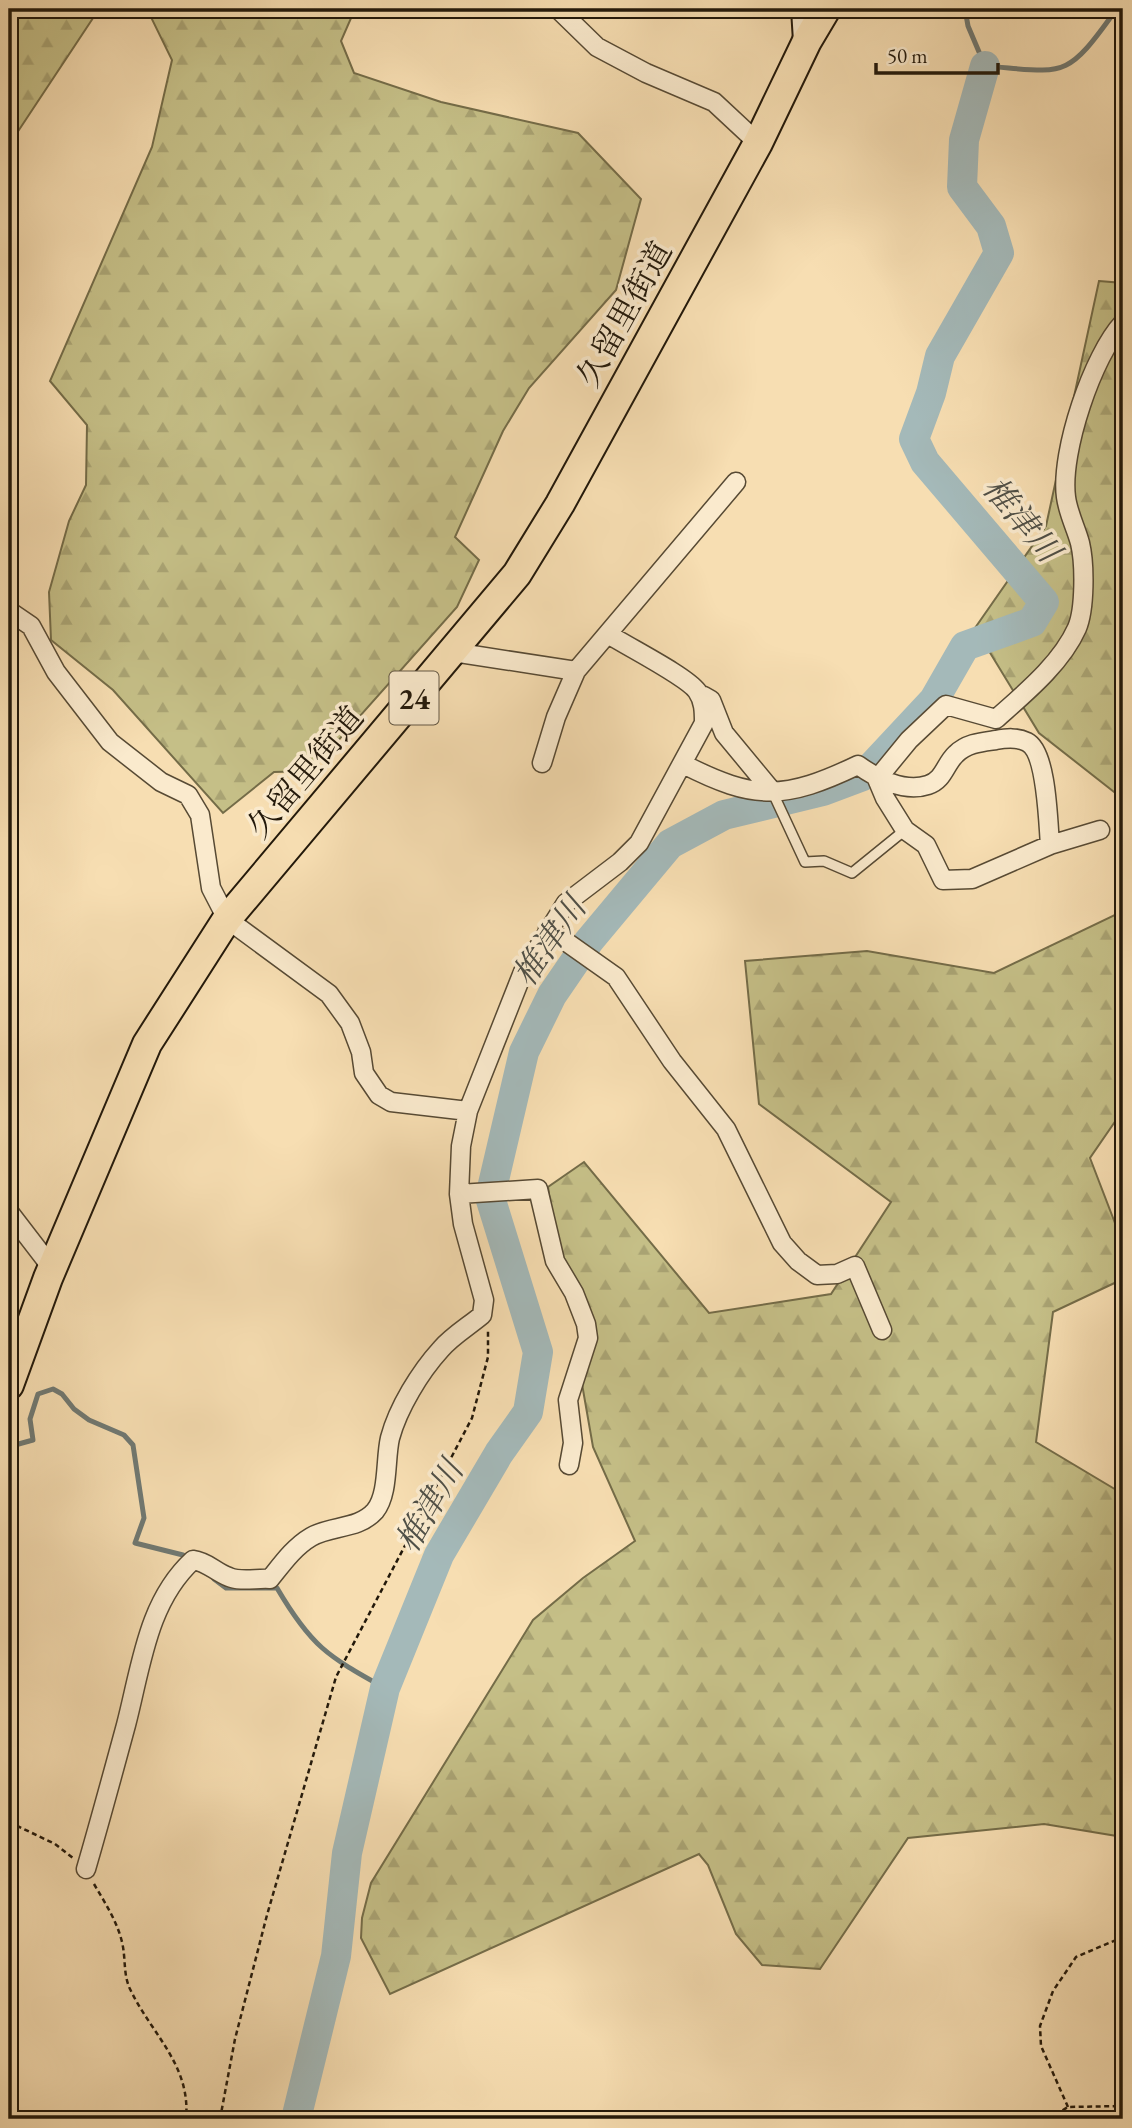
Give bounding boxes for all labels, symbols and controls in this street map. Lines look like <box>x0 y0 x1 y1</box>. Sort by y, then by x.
scale bar <box>876 32 999 76</box>
text: 50 m <box>887 42 928 69</box>
street label: 久留里街道 <box>567 234 681 394</box>
water label: 椎津川 <box>974 467 1072 573</box>
road number: 24 <box>390 671 438 724</box>
street label: 久留里街道 <box>237 697 373 847</box>
water label: 椎津川 <box>503 886 597 994</box>
water label: 椎津川 <box>386 1450 474 1560</box>

